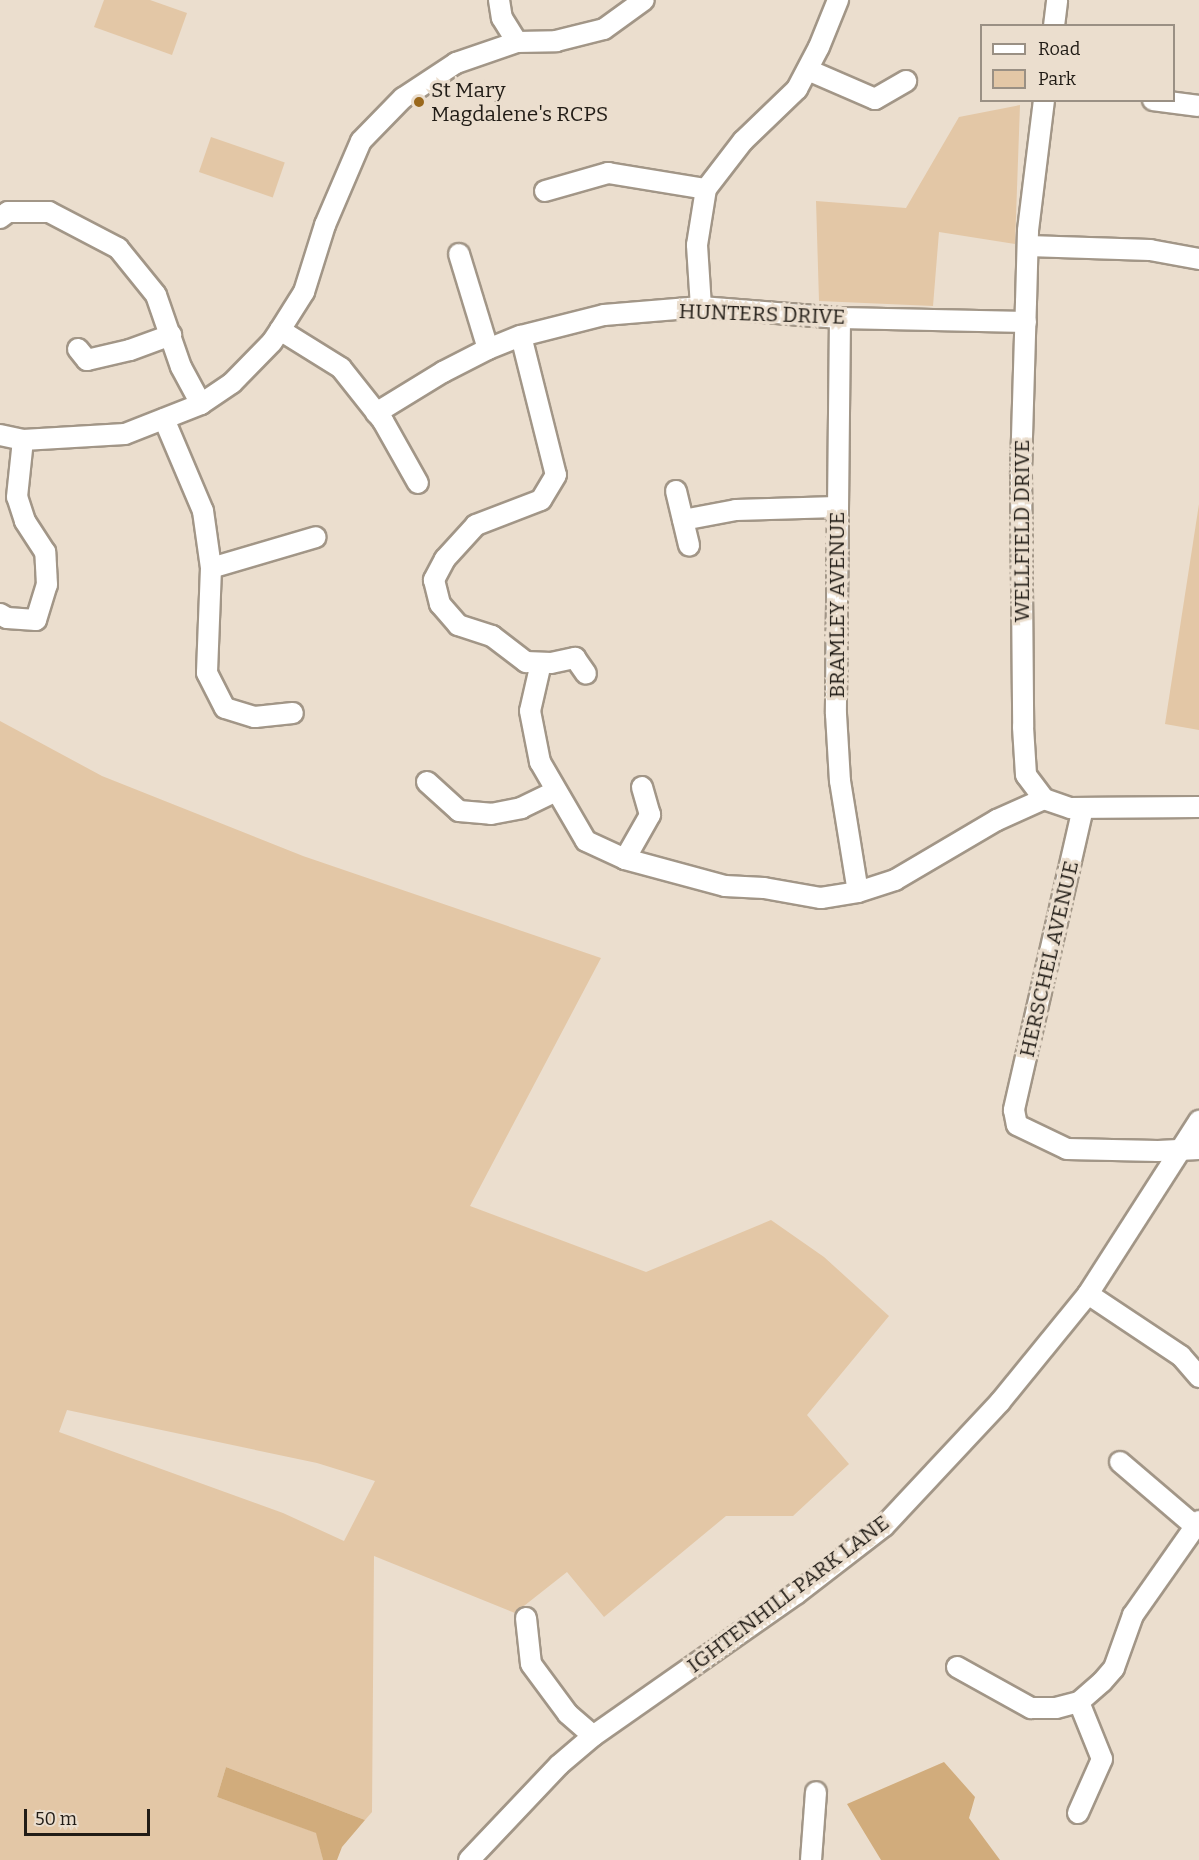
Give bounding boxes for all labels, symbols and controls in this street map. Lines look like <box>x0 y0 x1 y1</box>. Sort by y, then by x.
legend <box>980 24 1175 102</box>
text: Road <box>1038 38 1080 60</box>
text: Park <box>1038 68 1076 90</box>
place label: St Mary Magdalene's RCPS <box>431 77 608 127</box>
marker: St Mary Magdalene's RCPS <box>412 95 426 109</box>
street label: HUNTERS DRIVE <box>678 299 846 329</box>
street label: WELLFIELD DRIVE <box>1009 440 1035 622</box>
street label: BRAMLEY AVENUE <box>824 512 850 698</box>
street label: HERSCHEL AVENUE <box>1014 859 1084 1059</box>
street label: IGHTENHILL PARK LANE <box>682 1510 894 1678</box>
scale bar <box>27 1797 153 1835</box>
text: 50 m <box>35 1808 77 1830</box>

